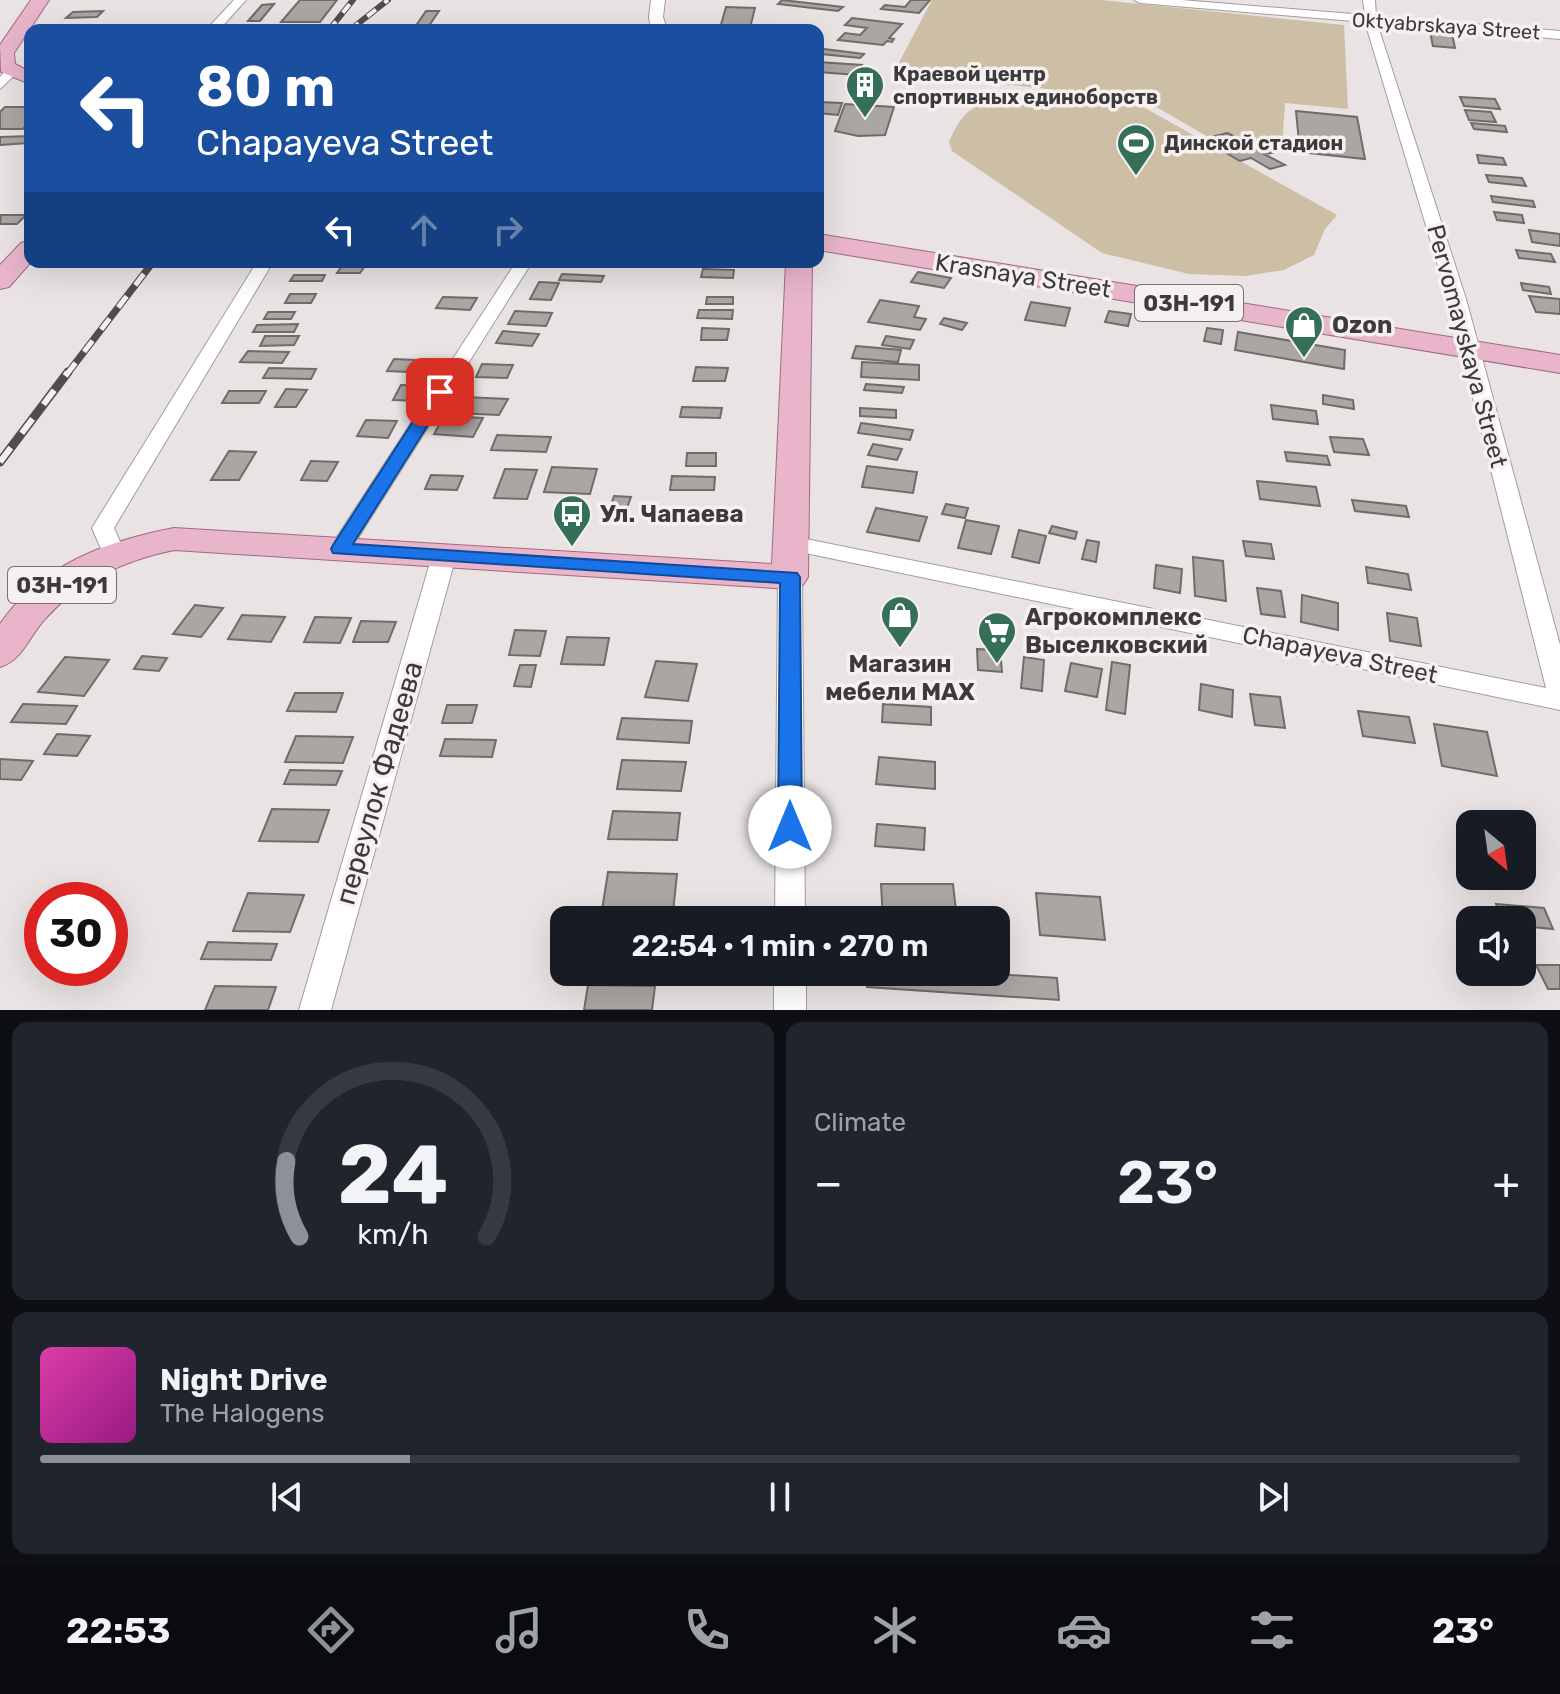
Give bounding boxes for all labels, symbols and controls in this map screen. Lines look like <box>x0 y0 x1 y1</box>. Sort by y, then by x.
street label: Oktyabrskaya Street <box>1351 7 1541 45</box>
text: 80 m <box>196 54 335 120</box>
icon: left <box>64 56 168 160</box>
place label: Краевой центр спортивных единоборств <box>893 62 1158 109</box>
building icon: Краевой центр спортивных единоборств <box>844 64 886 119</box>
text: Chapayeva Street <box>196 121 493 164</box>
sports icon: Динской стадион <box>1115 122 1157 177</box>
place label: Динской стадион <box>1164 131 1343 155</box>
icon: left <box>318 208 362 252</box>
icon: ahead <box>402 208 446 252</box>
icon: right <box>486 208 530 252</box>
street label: Pervomayskaya Street <box>1421 222 1513 470</box>
street label: Krasnaya Street <box>933 248 1113 304</box>
road number: 03Н-191 <box>1135 285 1243 321</box>
shop icon: Ozon <box>1283 304 1325 359</box>
place label: Ozon <box>1332 311 1392 339</box>
pin <box>406 358 474 426</box>
icon: arrive <box>418 370 462 414</box>
bus stop icon: Ул. Чапаева <box>551 493 593 548</box>
place label: Ул. Чапаева <box>600 500 744 528</box>
road number: 03Н-191 <box>8 567 116 603</box>
shop icon: Магазин мебели MAX <box>879 594 921 649</box>
place label: Агрокомплекс Выселковский <box>1025 603 1208 659</box>
supermarket icon: Агрокомплекс Выселковский <box>976 610 1018 665</box>
street label: Chapayeva Street <box>1240 621 1440 689</box>
place label: Магазин мебели MAX <box>825 650 975 706</box>
street label: переулок Фадеева <box>328 658 430 908</box>
position arrow <box>748 785 832 869</box>
north arrow <box>1456 810 1536 890</box>
map controls <box>1456 810 1536 986</box>
speed limit sign: 30 <box>24 882 128 986</box>
button: sound <box>1456 906 1536 986</box>
text: 22:54 · 1 min · 270 m <box>632 928 929 964</box>
text: Climate <box>814 1107 906 1138</box>
text: 24 <box>338 1125 448 1224</box>
text: 23° <box>1117 1147 1218 1218</box>
text: − <box>814 1157 843 1209</box>
text: + <box>1493 1157 1520 1209</box>
text: km/h <box>357 1217 429 1251</box>
text: Night Drive <box>160 1362 328 1398</box>
text: The Halogens <box>160 1398 325 1429</box>
icon: previous <box>265 1475 309 1519</box>
icon: pause <box>758 1475 802 1519</box>
icon: next <box>1251 1475 1295 1519</box>
icon: directions <box>303 1602 359 1658</box>
icon: music <box>491 1602 547 1658</box>
icon: phone <box>679 1602 735 1658</box>
icon: climate <box>867 1602 923 1658</box>
icon: car <box>1056 1602 1112 1658</box>
icon: filters <box>1244 1602 1300 1658</box>
text: 22:53 <box>66 1609 170 1652</box>
text: 23° <box>1432 1609 1494 1652</box>

